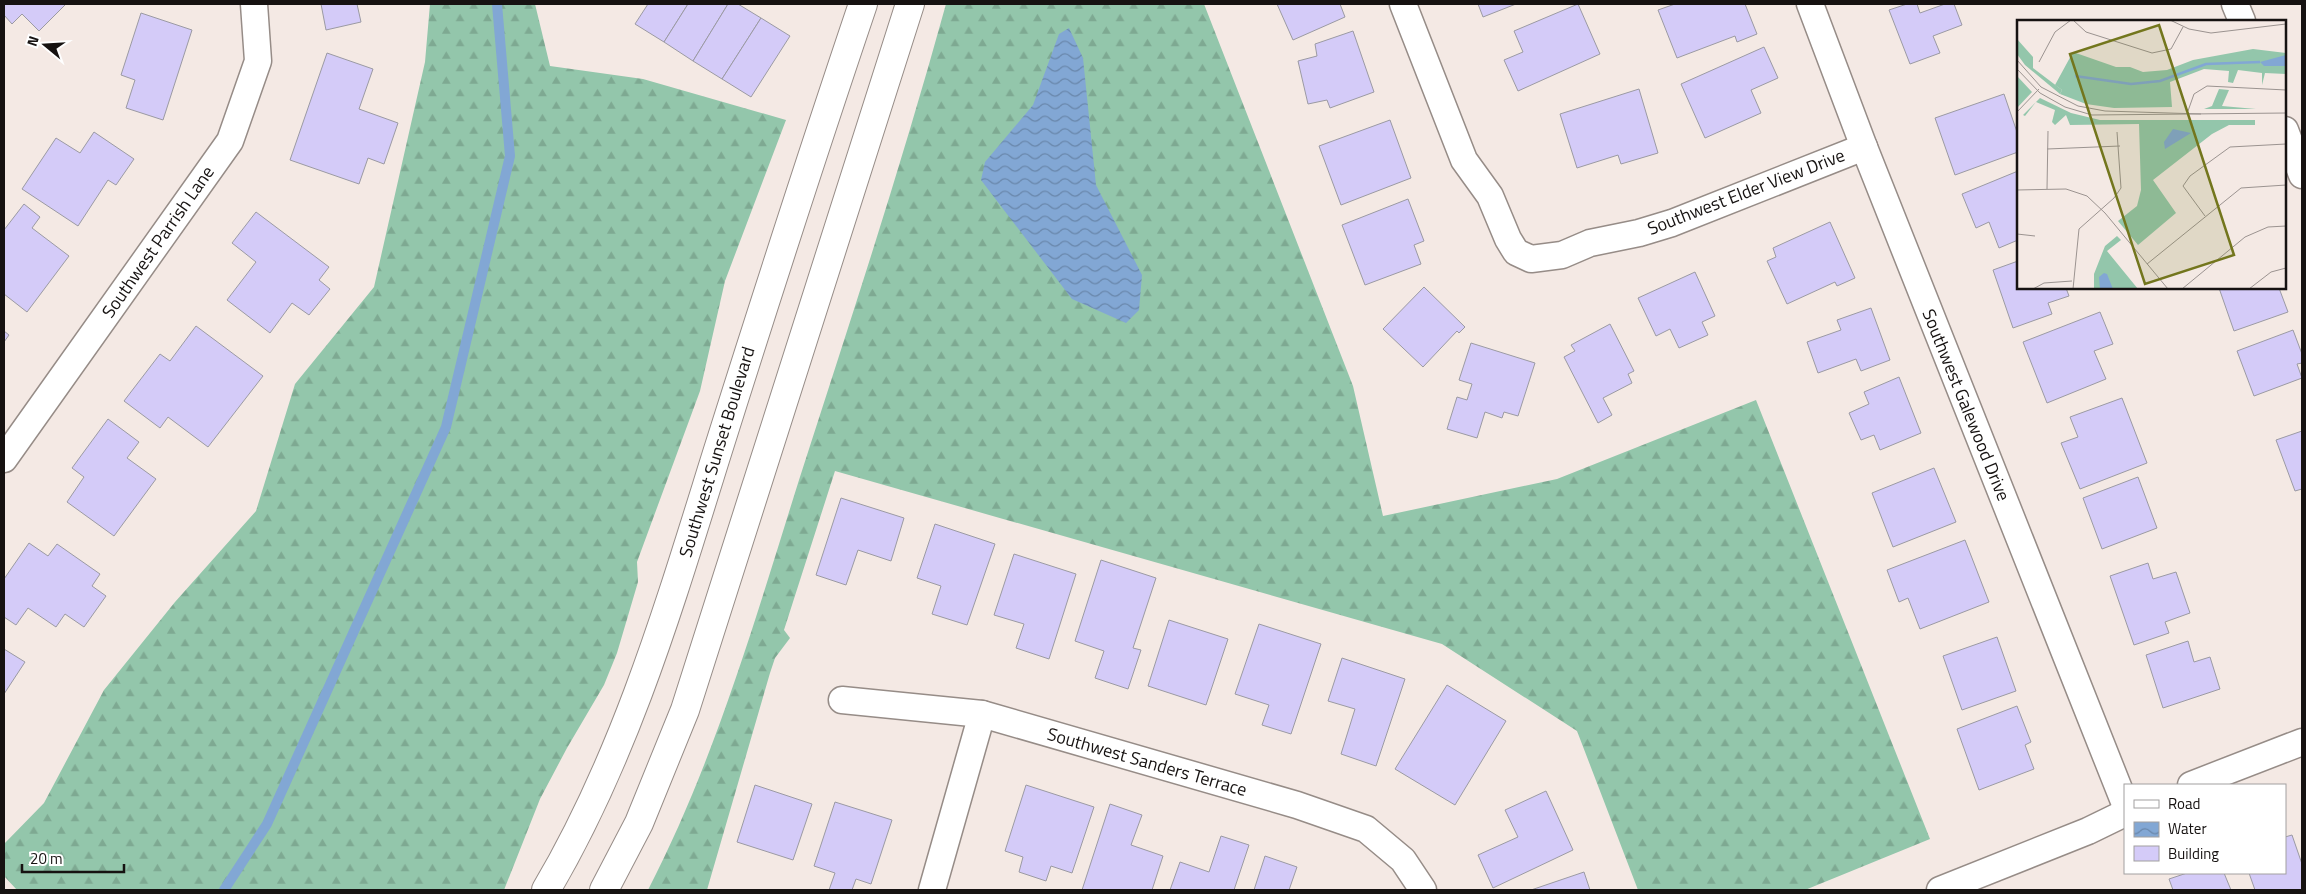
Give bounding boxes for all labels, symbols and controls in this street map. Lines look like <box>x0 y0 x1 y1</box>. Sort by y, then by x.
north arrow <box>20 20 70 70</box>
inset map <box>2017 20 2286 289</box>
text: N <box>21 33 44 49</box>
street label: Southwest Elder View Drive <box>1643 141 1848 242</box>
street label: Southwest Parrish Lane <box>95 160 220 323</box>
street label: Southwest Galewood Drive <box>1916 305 2017 505</box>
street label: Southwest Sunset Boulevard <box>672 343 761 561</box>
street label: Southwest Sanders Terrace <box>1044 720 1250 803</box>
legend <box>2124 784 2286 874</box>
text: Road <box>2168 792 2200 815</box>
text: Water <box>2168 817 2207 840</box>
scale bar <box>22 842 125 874</box>
text: Building <box>2168 842 2219 865</box>
text: 20 m <box>30 847 63 870</box>

